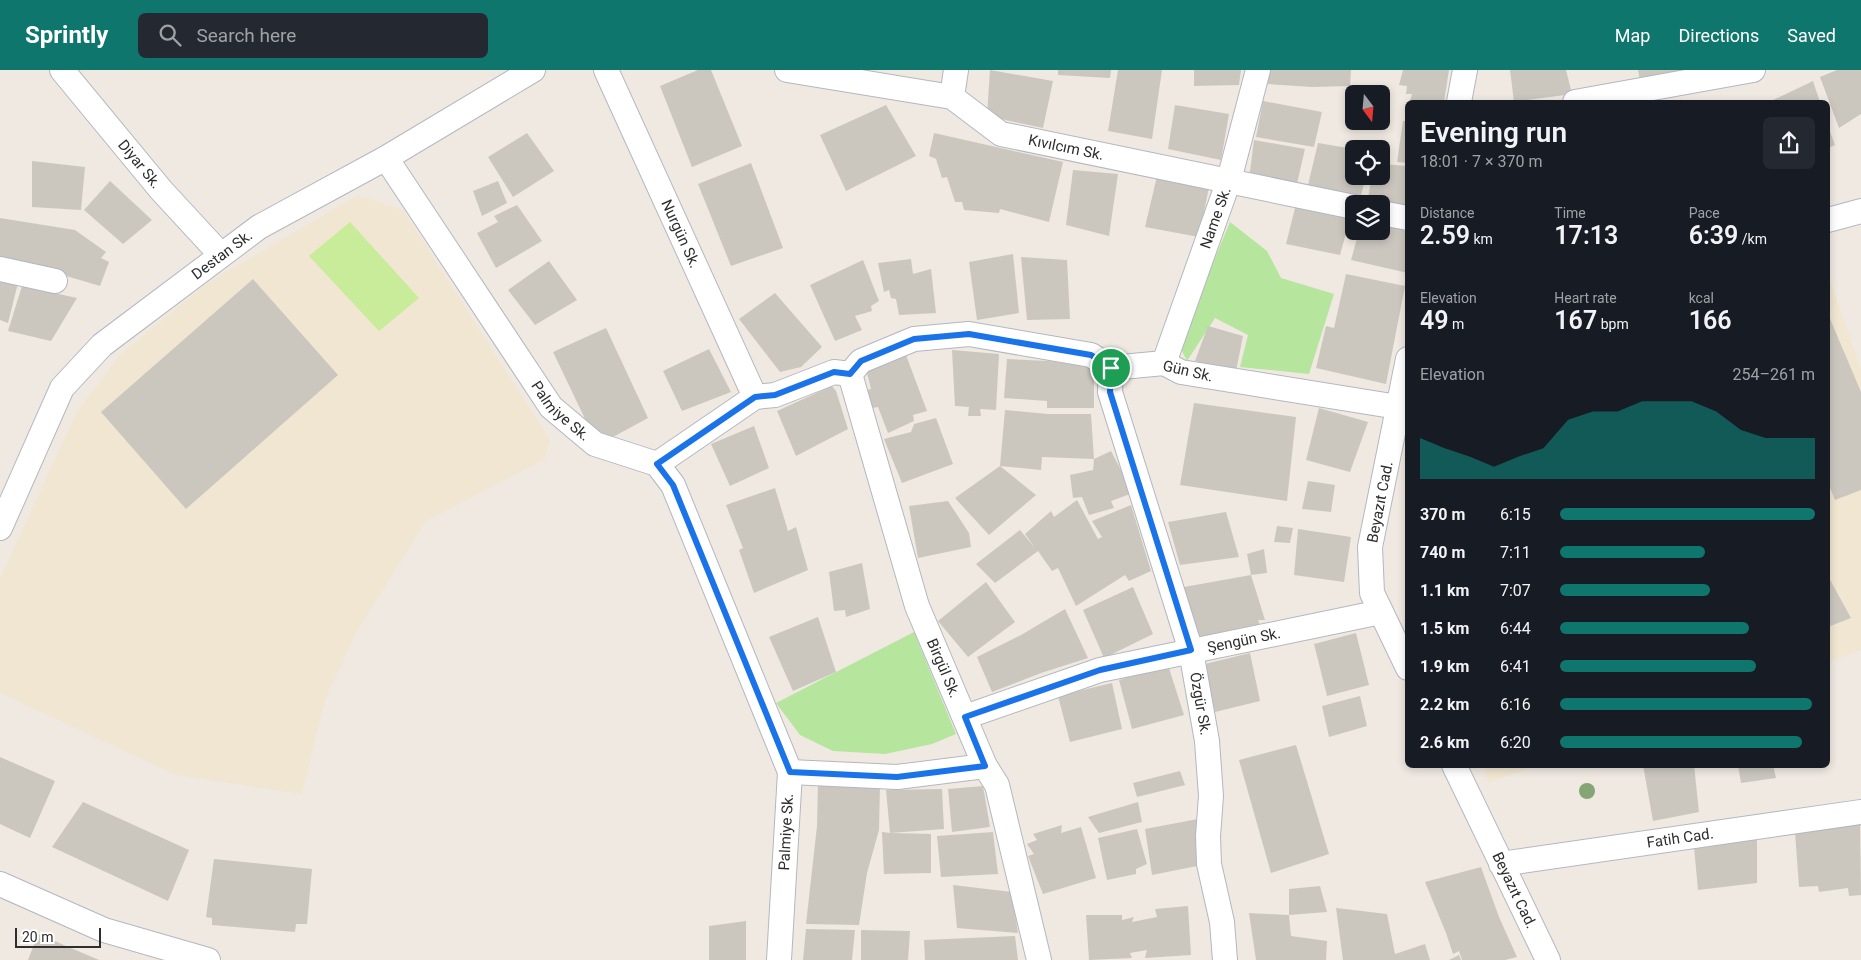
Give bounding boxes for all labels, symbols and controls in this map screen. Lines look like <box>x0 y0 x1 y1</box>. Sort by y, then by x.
search box <box>138 13 488 58</box>
text: Sprintly <box>25 21 108 49</box>
icon: search <box>156 21 184 49</box>
text: Search here <box>196 24 296 47</box>
text: Map <box>1615 25 1650 46</box>
text: Directions <box>1678 25 1759 46</box>
text: Saved <box>1787 25 1836 46</box>
north arrow <box>1345 85 1390 130</box>
map controls <box>1345 85 1390 240</box>
text: Evening run <box>1420 116 1567 149</box>
button: share <box>1763 117 1815 169</box>
street label: Kıvılcım Sk. <box>1027 131 1105 164</box>
street label: Diyar Sk. <box>114 136 165 192</box>
button: locate <box>1345 140 1390 185</box>
text: 18:01 · 7 × 370 m <box>1420 152 1542 171</box>
street label: Name Sk. <box>1196 185 1235 251</box>
button: layers <box>1345 195 1390 240</box>
street label: Nurgün Sk. <box>657 197 704 271</box>
text: Distance <box>1420 205 1475 221</box>
text: Time <box>1554 205 1586 221</box>
text: Pace <box>1689 205 1720 221</box>
text: 2.59 <box>1420 221 1470 250</box>
text: 17:13 <box>1554 221 1618 250</box>
text: 6:39 <box>1689 221 1738 250</box>
street label: Destan Sk. <box>188 226 256 283</box>
text: km <box>1470 231 1493 247</box>
text: /km <box>1738 231 1767 247</box>
text: Elevation <box>1420 290 1477 306</box>
text: Heart rate <box>1554 290 1617 306</box>
text: kcal <box>1689 290 1714 306</box>
text: 49 <box>1420 306 1449 335</box>
text: 167 <box>1554 306 1597 335</box>
text: 166 <box>1689 306 1732 335</box>
text: m <box>1449 316 1464 332</box>
text: bpm <box>1597 316 1629 332</box>
pin <box>1090 347 1132 389</box>
icon: arrive <box>1097 354 1125 382</box>
street label: Gün Sk. <box>1161 356 1215 386</box>
text: Elevation <box>1420 365 1485 384</box>
text: 254–261 m <box>1733 365 1815 384</box>
street label: Palmiye Sk. <box>527 378 593 445</box>
street label: Beyazıt Cad. <box>1363 460 1397 544</box>
text: 370 m <box>1420 505 1465 524</box>
text: 6:15 <box>1500 505 1531 524</box>
text: 740 m <box>1420 543 1465 562</box>
text: 7:11 <box>1500 543 1531 562</box>
text: 1.1 km <box>1420 581 1469 600</box>
text: 7:07 <box>1500 581 1531 600</box>
text: 1.5 km <box>1420 619 1469 638</box>
text: 6:44 <box>1500 619 1531 638</box>
street label: Şengün Sk. <box>1206 624 1282 657</box>
street label: Birgül Sk. <box>923 636 964 700</box>
text: 1.9 km <box>1420 657 1469 676</box>
text: 6:41 <box>1500 657 1531 676</box>
street label: Özgür Sk. <box>1186 671 1215 737</box>
text: 2.2 km <box>1420 695 1469 714</box>
text: 6:16 <box>1500 695 1531 714</box>
text: 2.6 km <box>1420 733 1469 752</box>
text: 6:20 <box>1500 733 1531 752</box>
street label: Palmiye Sk. <box>775 793 797 871</box>
street label: Fatih Cad. <box>1646 824 1715 852</box>
street label: Beyazıt Cad. <box>1488 849 1540 931</box>
scale bar <box>15 925 101 948</box>
text: 20 m <box>22 929 54 945</box>

